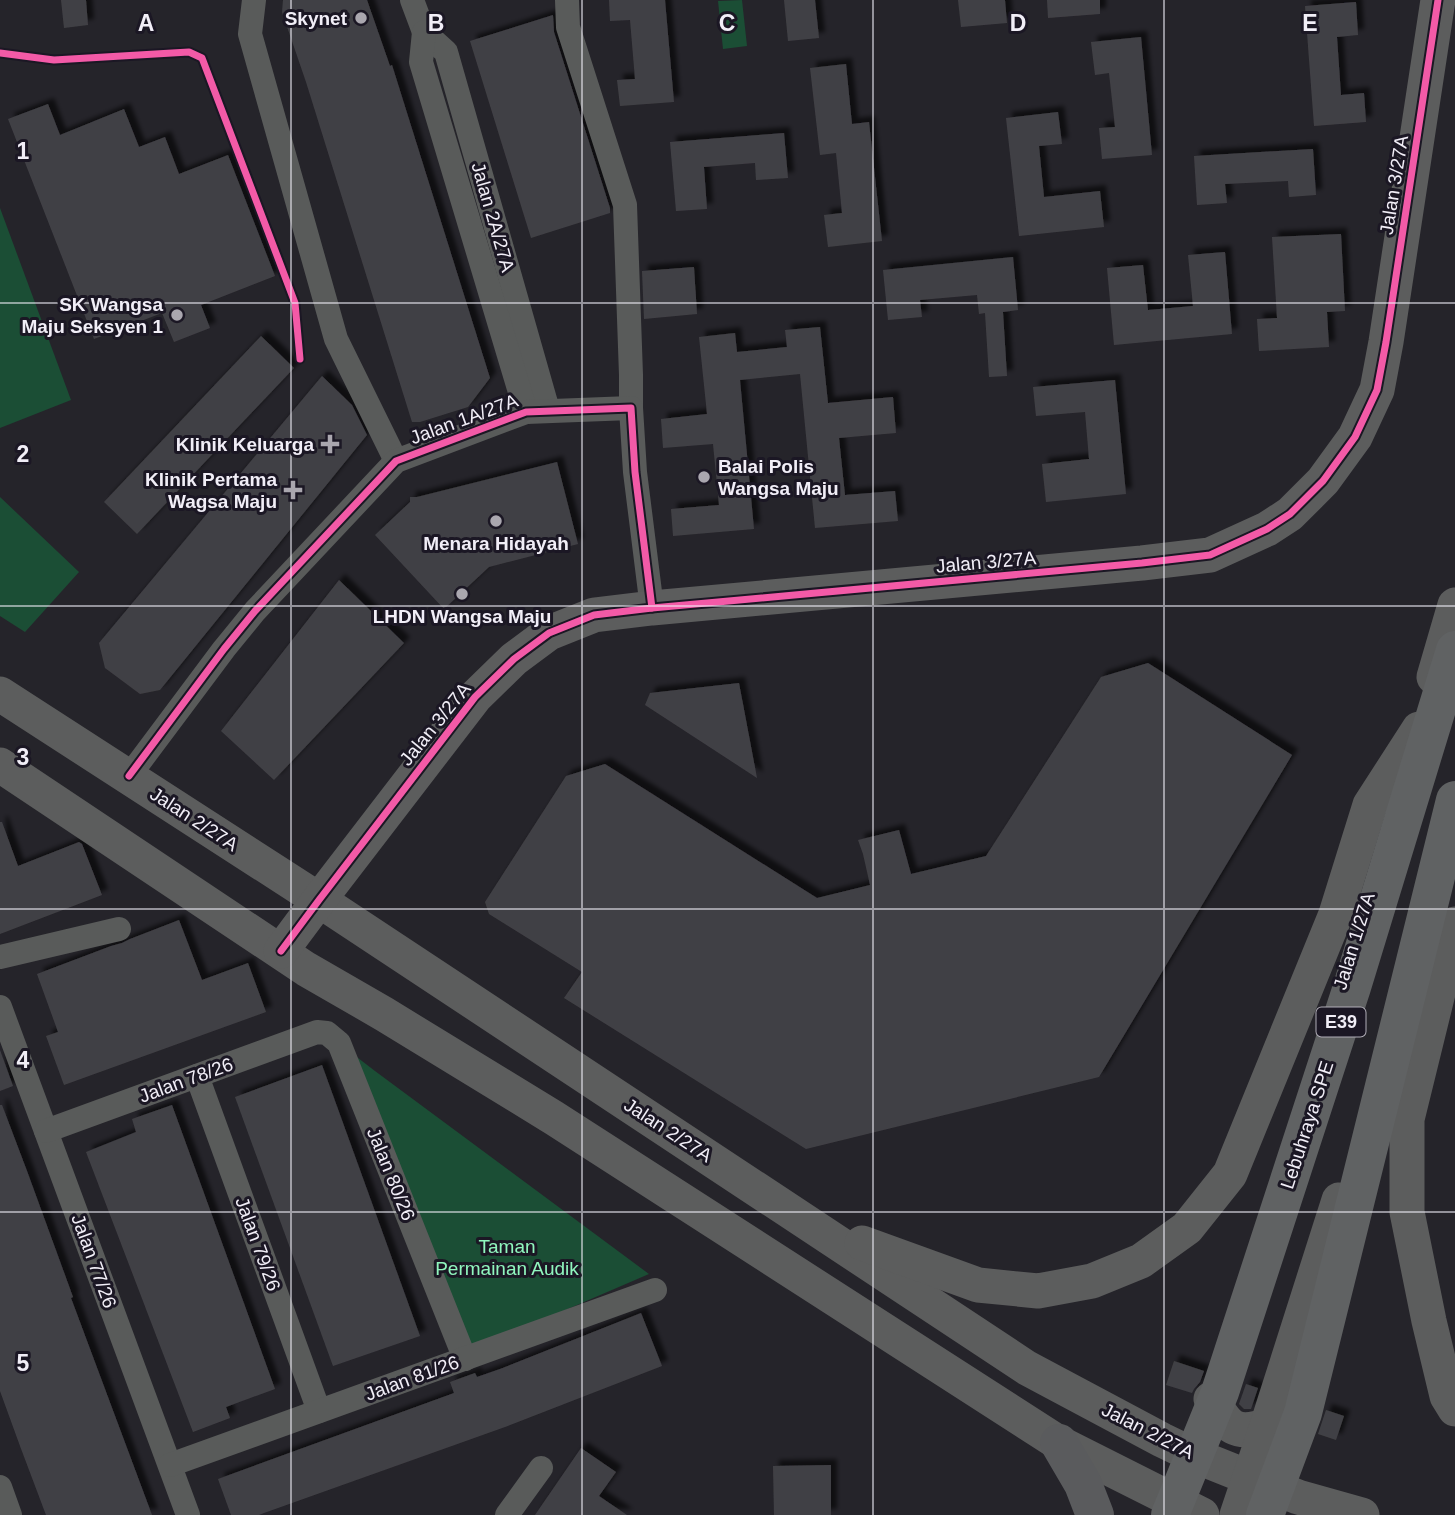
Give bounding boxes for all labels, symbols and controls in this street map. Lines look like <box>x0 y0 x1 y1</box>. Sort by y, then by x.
place label: Skynet <box>285 8 348 29</box>
text: A <box>138 10 154 36</box>
marker: Skynet <box>353 10 369 26</box>
text: B <box>428 10 444 36</box>
text: C <box>719 10 735 36</box>
text: D <box>1010 10 1026 36</box>
text: E <box>1302 10 1318 36</box>
street label: Jalan 3/27A <box>1376 133 1412 236</box>
text: 1 <box>17 138 30 164</box>
street label: Jalan 2A/27A <box>467 160 519 275</box>
place label: SK Wangsa Maju Seksyen 1 <box>21 294 163 337</box>
marker: SK Wangsa Maju Seksyen 1 <box>169 307 185 323</box>
street label: Jalan 1A/27A <box>407 390 521 448</box>
place label: Klinik Keluarga <box>176 434 314 455</box>
marker: Klinik Keluarga <box>320 434 340 454</box>
text: 2 <box>17 441 29 467</box>
place label: Balai Polis Wangsa Maju <box>718 456 839 499</box>
place label: Klinik Pertama Wagsa Maju <box>145 469 277 512</box>
marker: Balai Polis Wangsa Maju <box>696 469 712 485</box>
marker: Klinik Pertama Wagsa Maju <box>283 480 303 500</box>
marker: Menara Hidayah <box>488 513 504 529</box>
place label: Menara Hidayah <box>423 533 569 554</box>
street label: Jalan 3/27A <box>935 547 1037 577</box>
marker: LHDN Wangsa Maju <box>454 586 470 602</box>
place label: LHDN Wangsa Maju <box>373 606 551 627</box>
street label: Jalan 3/27A <box>395 678 475 770</box>
text: 3 <box>17 744 29 770</box>
street label: Jalan 2/27A <box>146 783 242 855</box>
street label: Jalan 1/27A <box>1329 890 1379 992</box>
road number: E39 <box>1316 1007 1366 1036</box>
text: 4 <box>17 1047 30 1073</box>
street label: Jalan 78/26 <box>136 1053 236 1107</box>
street label: Lebuhraya SPE <box>1276 1058 1338 1192</box>
street label: Jalan 2/27A <box>620 1094 716 1166</box>
street label: Jalan 80/26 <box>363 1125 419 1223</box>
street label: Jalan 79/26 <box>231 1194 285 1294</box>
street label: Jalan 77/26 <box>67 1211 121 1311</box>
park label: Taman Permainan Audik <box>435 1236 579 1279</box>
text: 5 <box>17 1350 30 1376</box>
street label: Jalan 81/26 <box>362 1351 462 1405</box>
street label: Jalan 2/27A <box>1099 1399 1198 1463</box>

